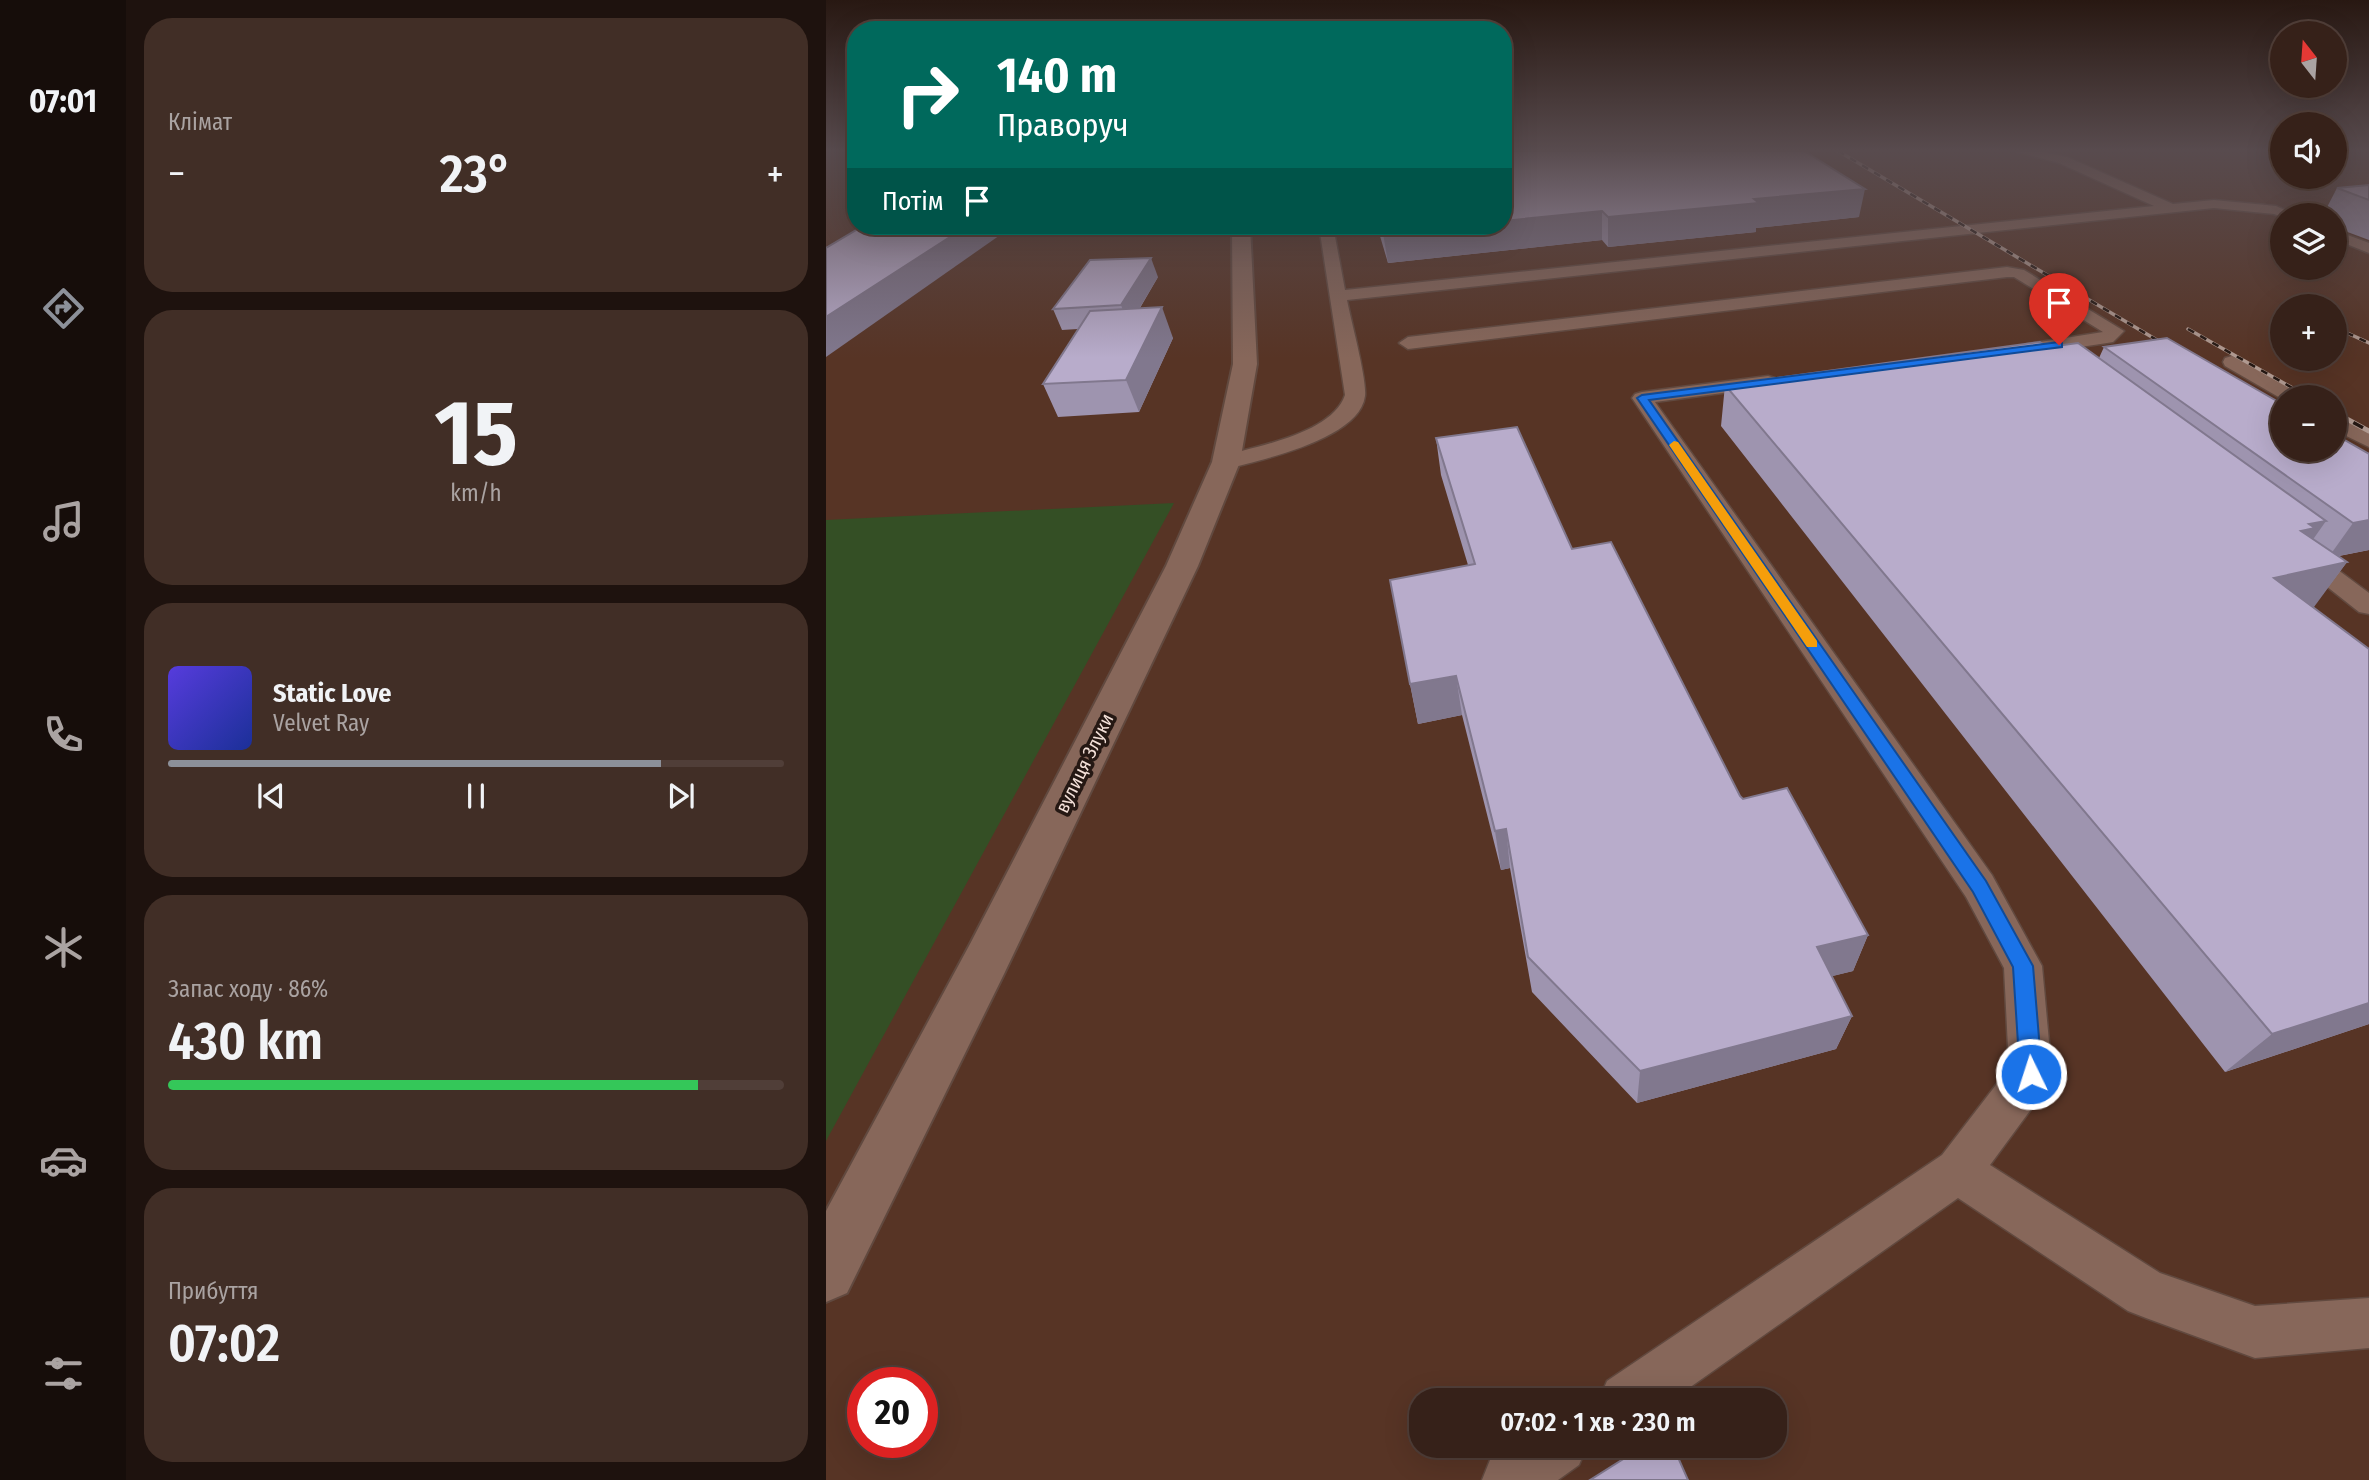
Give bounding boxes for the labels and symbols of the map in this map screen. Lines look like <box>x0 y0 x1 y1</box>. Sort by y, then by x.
north arrow <box>2270 21 2347 98</box>
pin <box>2029 273 2089 345</box>
street label: вулиця Злуки <box>1050 710 1118 817</box>
position arrow <box>1994 1037 2068 1111</box>
speed limit sign: 20 <box>847 1367 938 1458</box>

